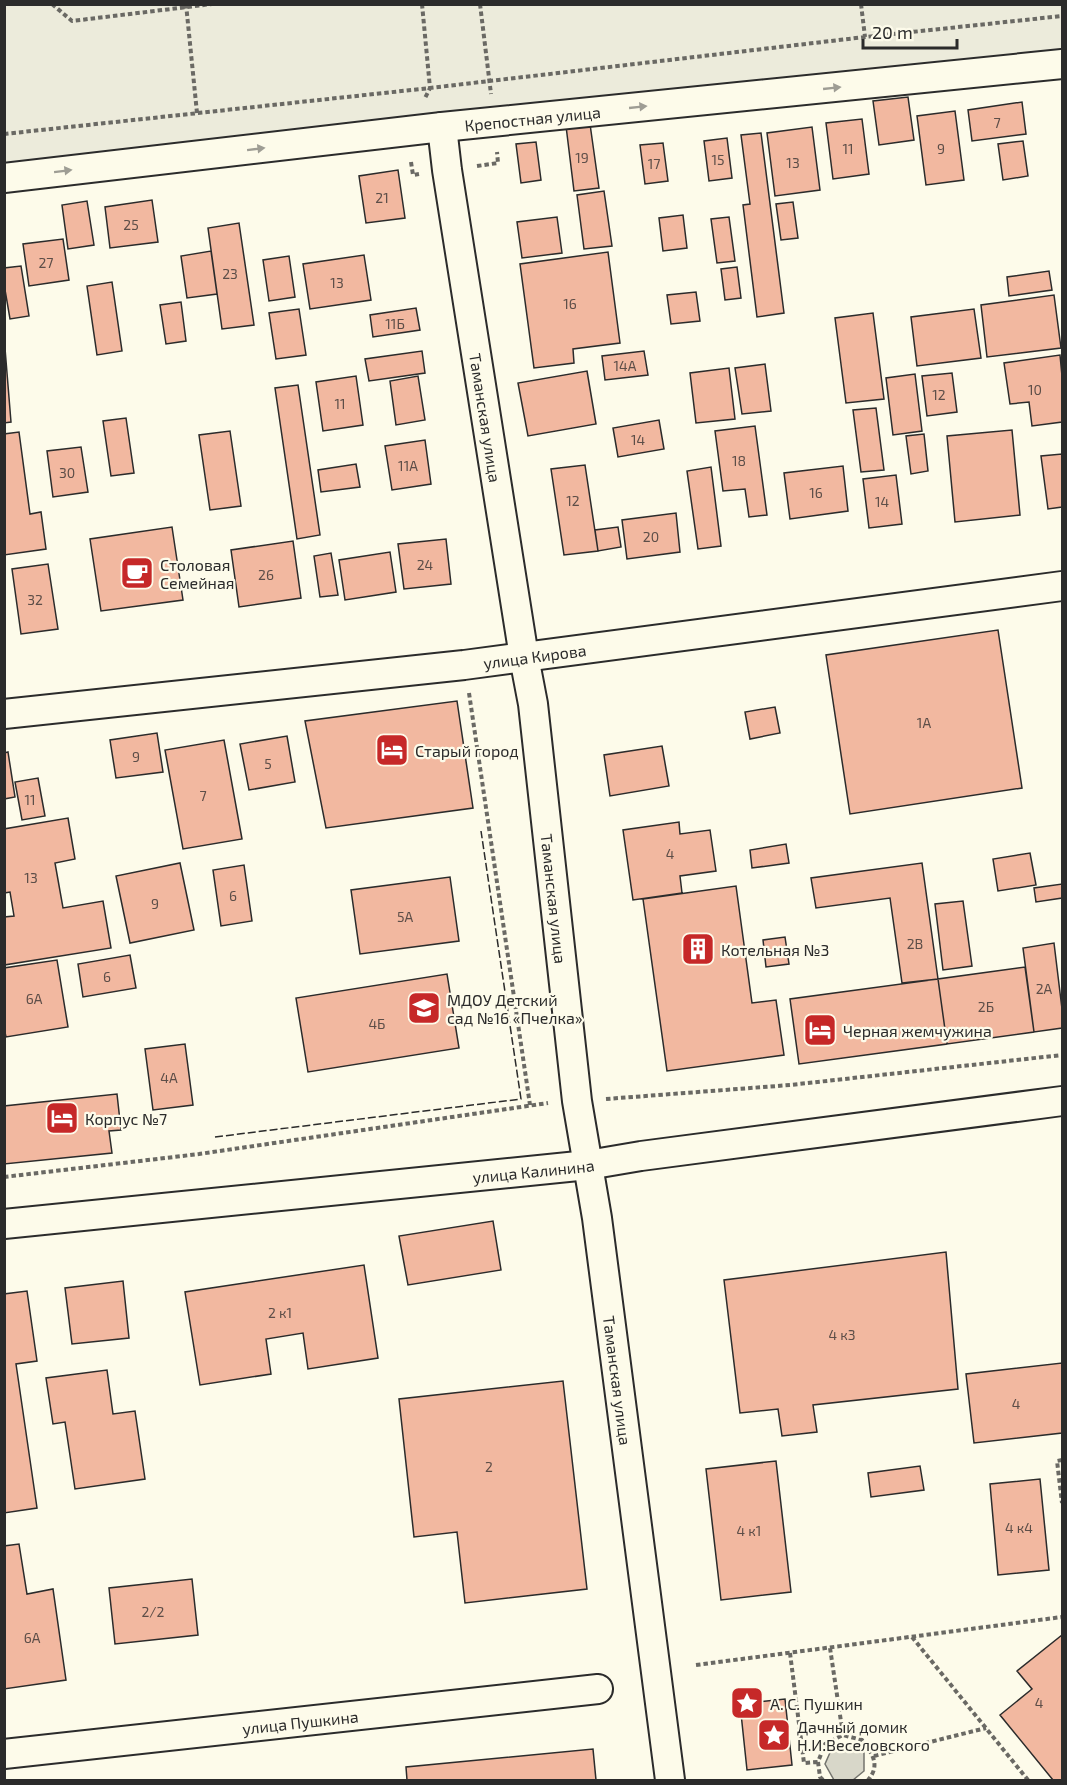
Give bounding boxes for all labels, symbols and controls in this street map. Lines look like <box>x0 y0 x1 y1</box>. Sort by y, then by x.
scale bar <box>863 12 958 50</box>
text: 20 m <box>872 21 913 43</box>
one-way arrow <box>823 83 842 93</box>
street label: Крепостная улица <box>464 101 602 134</box>
one-way arrow <box>629 103 648 112</box>
house number: 7 <box>993 114 1001 131</box>
house number: 11 <box>842 140 854 157</box>
house number: 9 <box>937 140 945 157</box>
one-way arrow <box>247 144 266 153</box>
house number: 19 <box>575 149 589 166</box>
house number: 15 <box>711 151 725 168</box>
house number: 13 <box>786 154 800 171</box>
house number: 17 <box>648 155 660 172</box>
one-way arrow <box>53 166 72 176</box>
house number: 21 <box>375 189 389 206</box>
house number: 25 <box>123 216 139 233</box>
house number: 27 <box>38 254 54 271</box>
house number: 23 <box>222 265 238 282</box>
house number: 13 <box>330 274 344 291</box>
house number: 16 <box>563 295 577 312</box>
house number: 11Б <box>385 315 405 332</box>
street label: Таманская улица <box>467 352 506 484</box>
house number: 14А <box>614 357 637 374</box>
house number: 10 <box>1028 381 1042 398</box>
house number: 12 <box>932 386 946 403</box>
house number: 11 <box>334 395 346 412</box>
house number: 14 <box>631 431 645 448</box>
house number: 18 <box>732 452 746 469</box>
house number: 11А <box>398 457 418 474</box>
house number: 30 <box>59 464 75 481</box>
house number: 16 <box>809 484 823 501</box>
house number: 12 <box>566 492 580 509</box>
house number: 14 <box>875 493 889 510</box>
house number: 20 <box>643 528 659 545</box>
cafe icon: Столовая Семейная <box>119 555 155 591</box>
place label: Столовая Семейная <box>160 555 234 592</box>
house number: 24 <box>417 556 433 573</box>
house number: 26 <box>258 566 274 583</box>
house number: 32 <box>27 591 43 608</box>
street label: улица Кирова <box>482 639 587 673</box>
house number: 1А <box>917 714 931 731</box>
hotel icon: Старый город <box>374 732 410 768</box>
place label: Старый город <box>415 741 519 760</box>
house number: 9 <box>132 748 140 765</box>
house number: 5 <box>264 755 272 772</box>
house number: 7 <box>199 787 207 804</box>
house number: 11 <box>24 791 36 808</box>
street label: Таманская улица <box>538 833 571 965</box>
house number: 4 <box>666 845 674 862</box>
house number: 13 <box>24 869 38 886</box>
house number: 6 <box>229 887 237 904</box>
house number: 9 <box>151 895 159 912</box>
house number: 5А <box>397 908 413 925</box>
building icon: Котельная №3 <box>680 931 716 967</box>
house number: 2В <box>907 935 923 952</box>
place label: Котельная №3 <box>721 940 829 959</box>
house number: 6 <box>103 968 111 985</box>
house number: 2А <box>1036 980 1053 997</box>
house number: 6А <box>26 990 43 1007</box>
school or university icon: МДОУ Детский сад №16 «Пчелка» <box>406 990 442 1026</box>
place label: МДОУ Детский сад №16 «Пчелка» <box>447 990 583 1027</box>
house number: 2Б <box>978 998 994 1015</box>
hotel icon: Черная жемчужина <box>802 1012 838 1048</box>
house number: 4Б <box>369 1015 386 1032</box>
place label: Черная жемчужина <box>843 1021 992 1041</box>
house number: 4А <box>160 1069 178 1086</box>
hotel icon: Корпус №7 <box>44 1100 80 1136</box>
place label: Корпус №7 <box>85 1109 167 1129</box>
street label: улица Калинина <box>472 1155 596 1187</box>
house number: 2 к1 <box>268 1304 292 1321</box>
street label: Таманская улица <box>600 1314 636 1446</box>
house number: 4 к3 <box>828 1326 856 1343</box>
house number: 4 <box>1012 1395 1020 1412</box>
house number: 2 <box>485 1458 493 1475</box>
house number: 4 к4 <box>1005 1519 1033 1536</box>
house number: 4 к1 <box>737 1522 761 1539</box>
house number: 2/2 <box>142 1603 165 1620</box>
house number: 6А <box>24 1629 41 1646</box>
place icon: А. С. Пушкин <box>729 1685 765 1721</box>
place label: А. С. Пушкин <box>770 1694 863 1714</box>
house number: 4 <box>1035 1694 1043 1711</box>
street label: улица Пушкина <box>241 1706 359 1738</box>
place icon: Дачный домик Н.И.Веселовского <box>756 1717 792 1753</box>
place label: Дачный домик Н.И.Веселовского <box>797 1717 930 1754</box>

